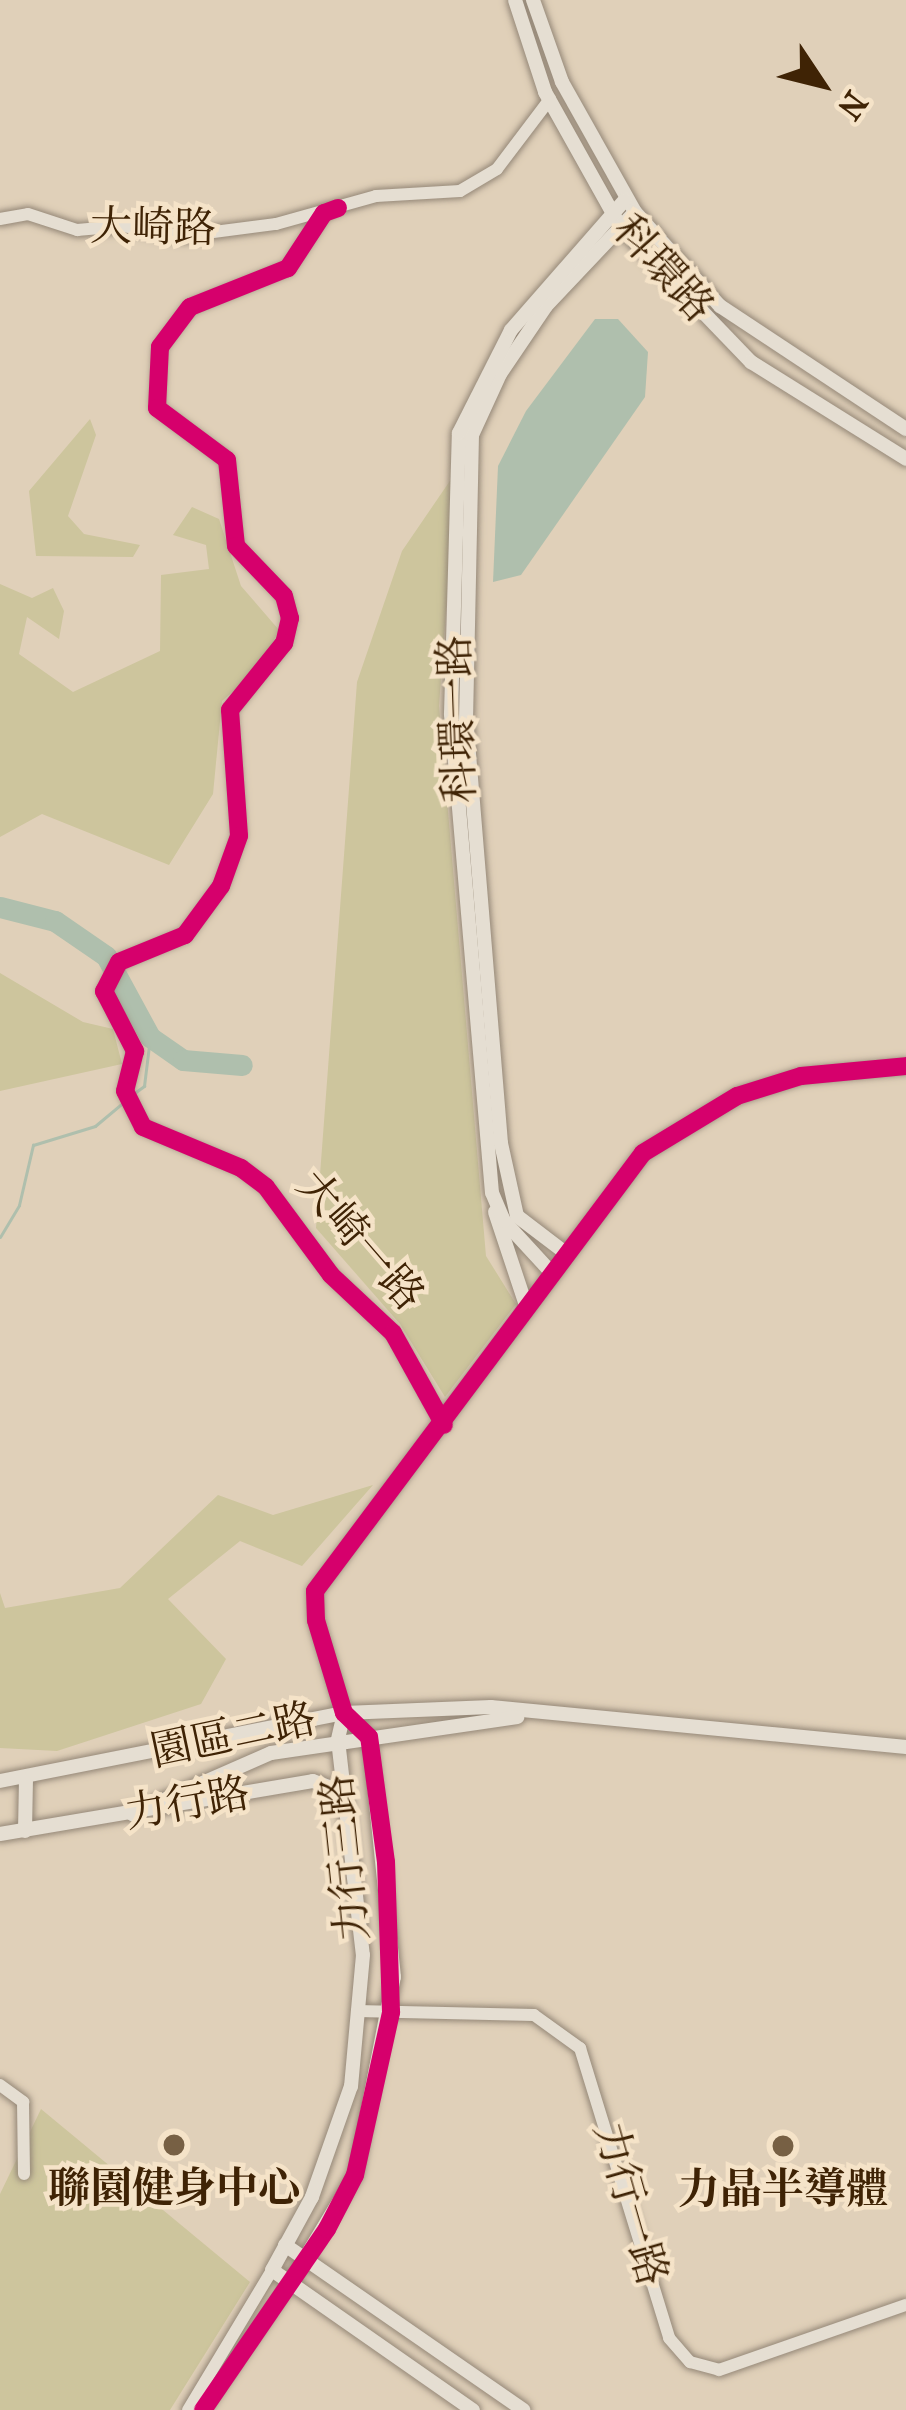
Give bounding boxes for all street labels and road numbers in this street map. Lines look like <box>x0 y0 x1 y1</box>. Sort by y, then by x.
street label: 大崎路 <box>90 202 216 254</box>
street label: 科環路 <box>602 205 724 333</box>
street label: 科環一路 <box>430 634 486 804</box>
street label: 大崎一路 <box>286 1161 434 1321</box>
street label: 園區二路 <box>146 1694 320 1778</box>
street label: 力行路 <box>121 1768 253 1840</box>
street label: 力行三路 <box>312 1772 380 1944</box>
street label: 力行一路 <box>583 2116 677 2292</box>

